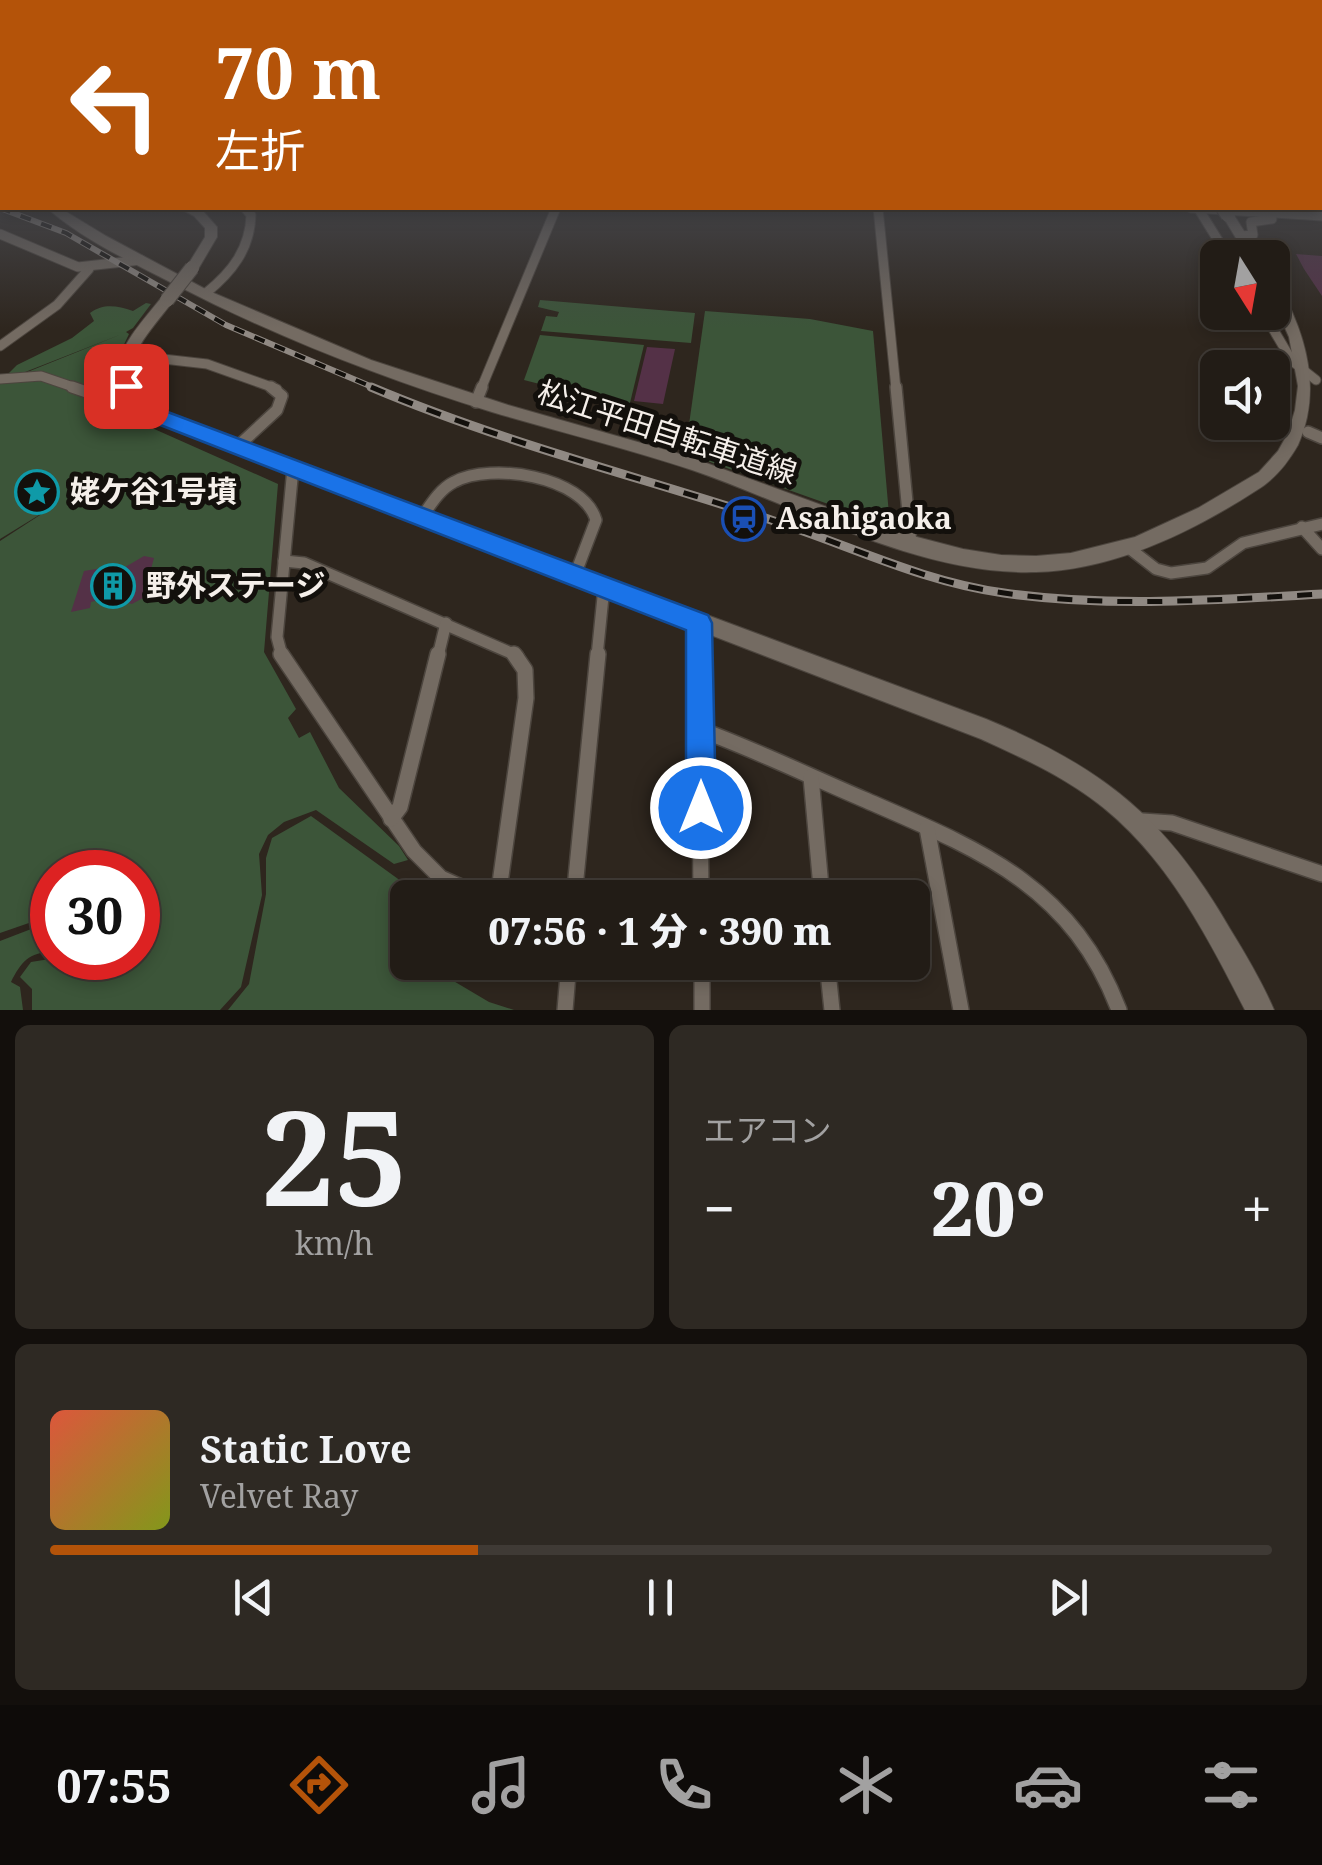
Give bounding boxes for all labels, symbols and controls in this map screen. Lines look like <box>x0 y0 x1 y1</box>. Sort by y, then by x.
text: 70 m <box>215 24 381 120</box>
icon: left <box>50 40 180 170</box>
text: 左折 <box>215 119 305 180</box>
north arrow <box>1200 240 1290 330</box>
map controls <box>1200 240 1290 440</box>
pin <box>84 344 169 429</box>
button: sound <box>1200 350 1290 440</box>
icon: arrive <box>99 359 154 414</box>
street label: 松江平田自転車道線 <box>533 370 802 493</box>
place icon: 姥ケ谷1号墳 <box>14 469 60 515</box>
place label: 姥ケ谷1号墳 <box>70 470 237 511</box>
station icon: Asahigaoka <box>721 496 767 542</box>
place label: Asahigaoka <box>776 497 952 538</box>
building icon: 野外ステージ <box>90 563 136 609</box>
place label: 野外ステージ <box>146 564 325 605</box>
position arrow <box>649 756 753 860</box>
speed limit sign: 30 <box>30 850 160 980</box>
text: 07:56 · 1 分 · 390 m <box>488 904 832 956</box>
text: 25 <box>261 1067 408 1244</box>
text: エアコン <box>704 1108 832 1151</box>
text: 20° <box>931 1156 1046 1258</box>
text: − <box>704 1170 735 1245</box>
text: + <box>1241 1170 1272 1245</box>
text: km/h <box>295 1221 374 1264</box>
text: Static Love <box>200 1422 412 1474</box>
text: Velvet Ray <box>200 1474 358 1517</box>
icon: previous <box>226 1570 281 1625</box>
icon: pause <box>633 1570 688 1625</box>
icon: next <box>1041 1570 1096 1625</box>
icon: directions <box>284 1750 354 1820</box>
icon: music <box>466 1750 536 1820</box>
icon: phone <box>649 1750 719 1820</box>
icon: climate <box>831 1750 901 1820</box>
icon: car <box>1013 1750 1083 1820</box>
icon: filters <box>1196 1750 1266 1820</box>
text: 07:55 <box>56 1755 172 1816</box>

